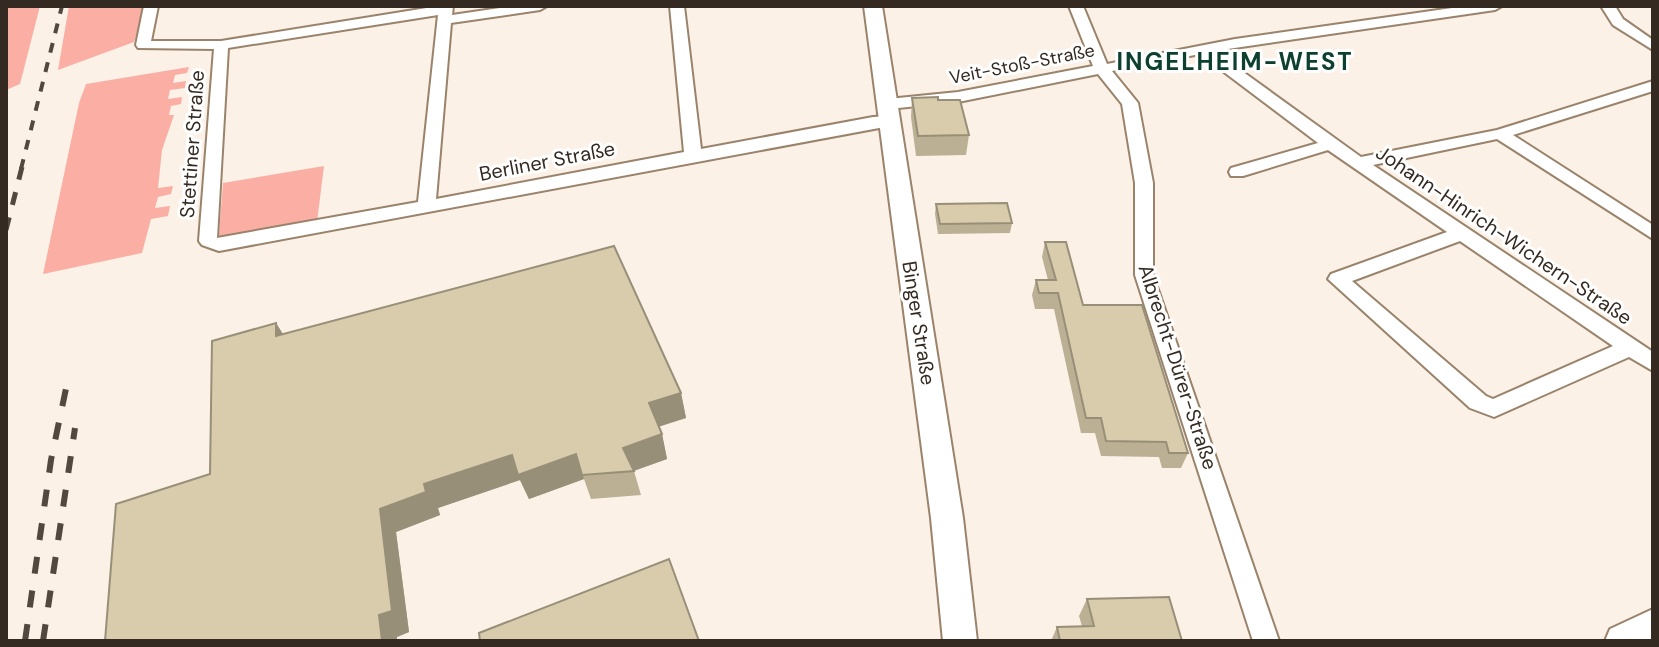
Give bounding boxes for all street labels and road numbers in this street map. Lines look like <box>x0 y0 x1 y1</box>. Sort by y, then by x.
street label: Veit-Stoß-Straße <box>947 38 1097 90</box>
street label: Stettiner Straße <box>174 69 210 219</box>
street label: Berliner Straße <box>477 135 617 187</box>
street label: Johann-Hinrich-Wichern-Straße <box>1371 139 1637 331</box>
street label: Binger Straße <box>896 259 942 387</box>
street label: Albrecht-Dürer-Straße <box>1133 261 1223 473</box>

